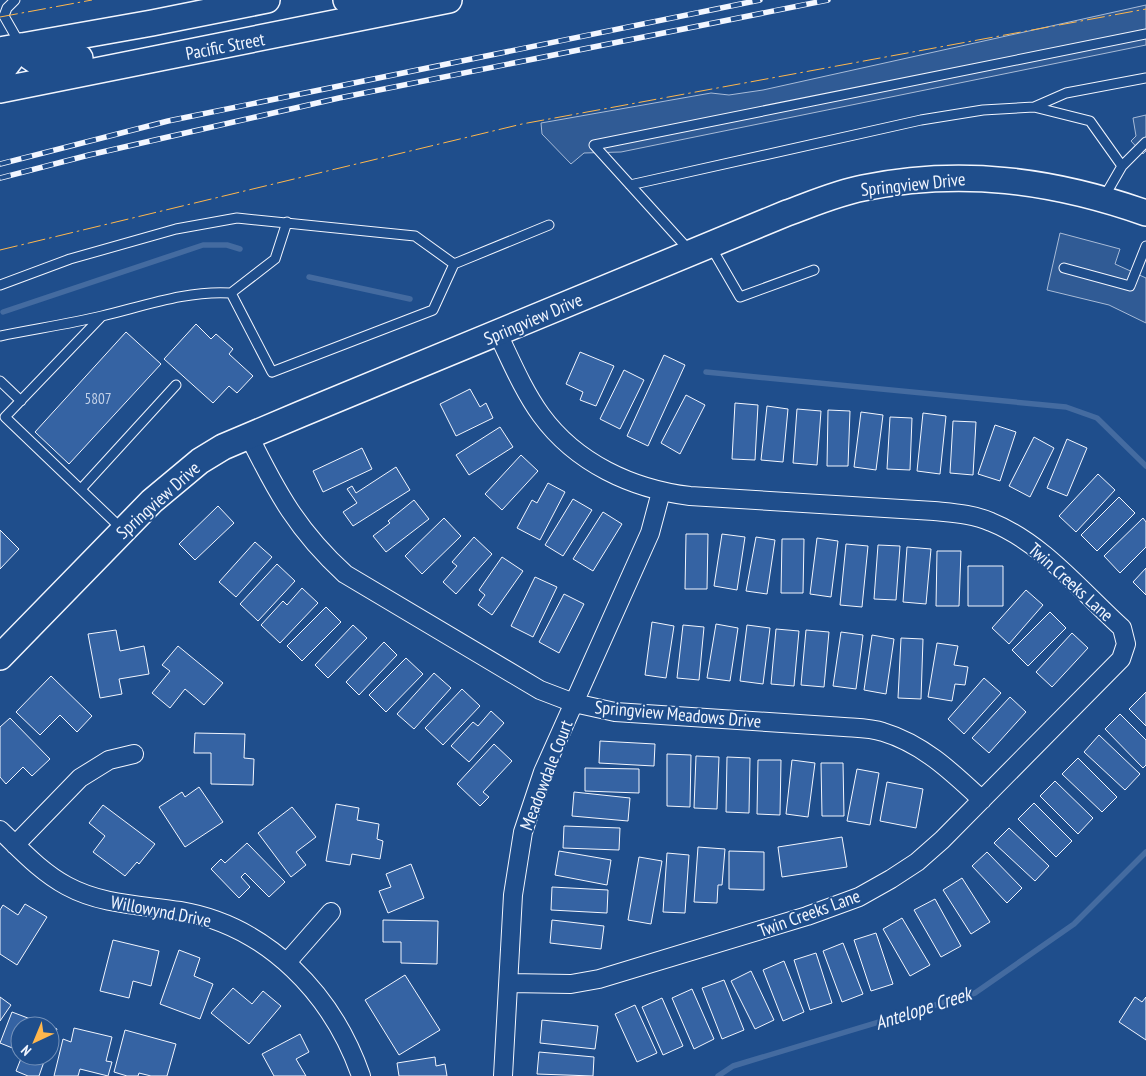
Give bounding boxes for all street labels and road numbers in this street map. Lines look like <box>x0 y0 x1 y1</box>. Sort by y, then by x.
street label: Pacific Street <box>183 27 267 65</box>
street label: Springview Drive <box>860 167 966 201</box>
street label: Springview Drive <box>480 288 586 350</box>
street label: Springview Drive <box>111 456 205 544</box>
street label: Twin Creeks Lane <box>1024 538 1118 626</box>
street label: Springview Meadows Drive <box>594 695 762 733</box>
street label: Meadowdale Court <box>514 717 578 833</box>
street label: Twin Creeks Lane <box>755 884 863 942</box>
street label: Willowynd Drive <box>109 890 213 932</box>

